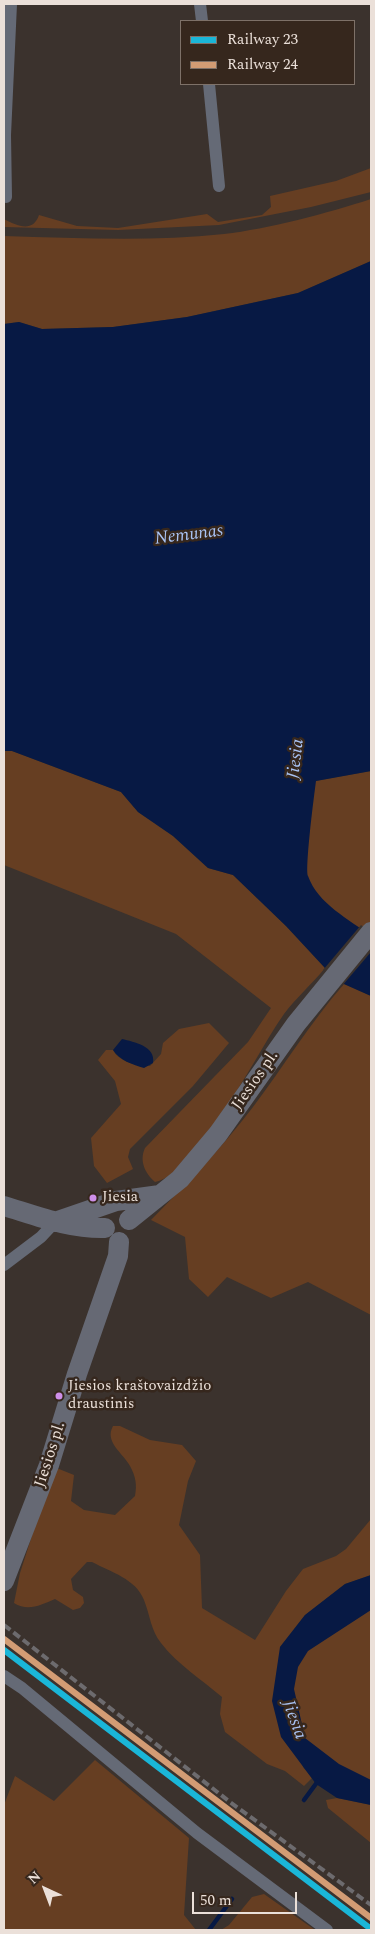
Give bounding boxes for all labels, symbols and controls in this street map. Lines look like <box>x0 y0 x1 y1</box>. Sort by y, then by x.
legend <box>180 20 355 85</box>
text: Railway 23 <box>227 28 298 51</box>
text: Railway 24 <box>227 53 298 76</box>
water label: Nemunas <box>153 521 225 551</box>
water label: Jiesia <box>284 738 310 780</box>
street label: Jiesios pl. <box>229 1048 283 1114</box>
place label: Jiesia <box>102 1189 138 1207</box>
marker: Jiesia <box>88 1193 98 1203</box>
place label: Jiesios kraštovaizdžio draustinis <box>68 1378 211 1413</box>
marker: Jiesios kraštovaizdžio draustinis <box>54 1391 64 1401</box>
street label: Jiesios pl. <box>31 1420 71 1490</box>
water label: Jiesia <box>276 1697 310 1743</box>
north arrow <box>20 1864 70 1914</box>
text: N <box>23 1866 46 1889</box>
scale bar <box>195 1882 300 1914</box>
text: 50 m <box>200 1889 232 1912</box>

